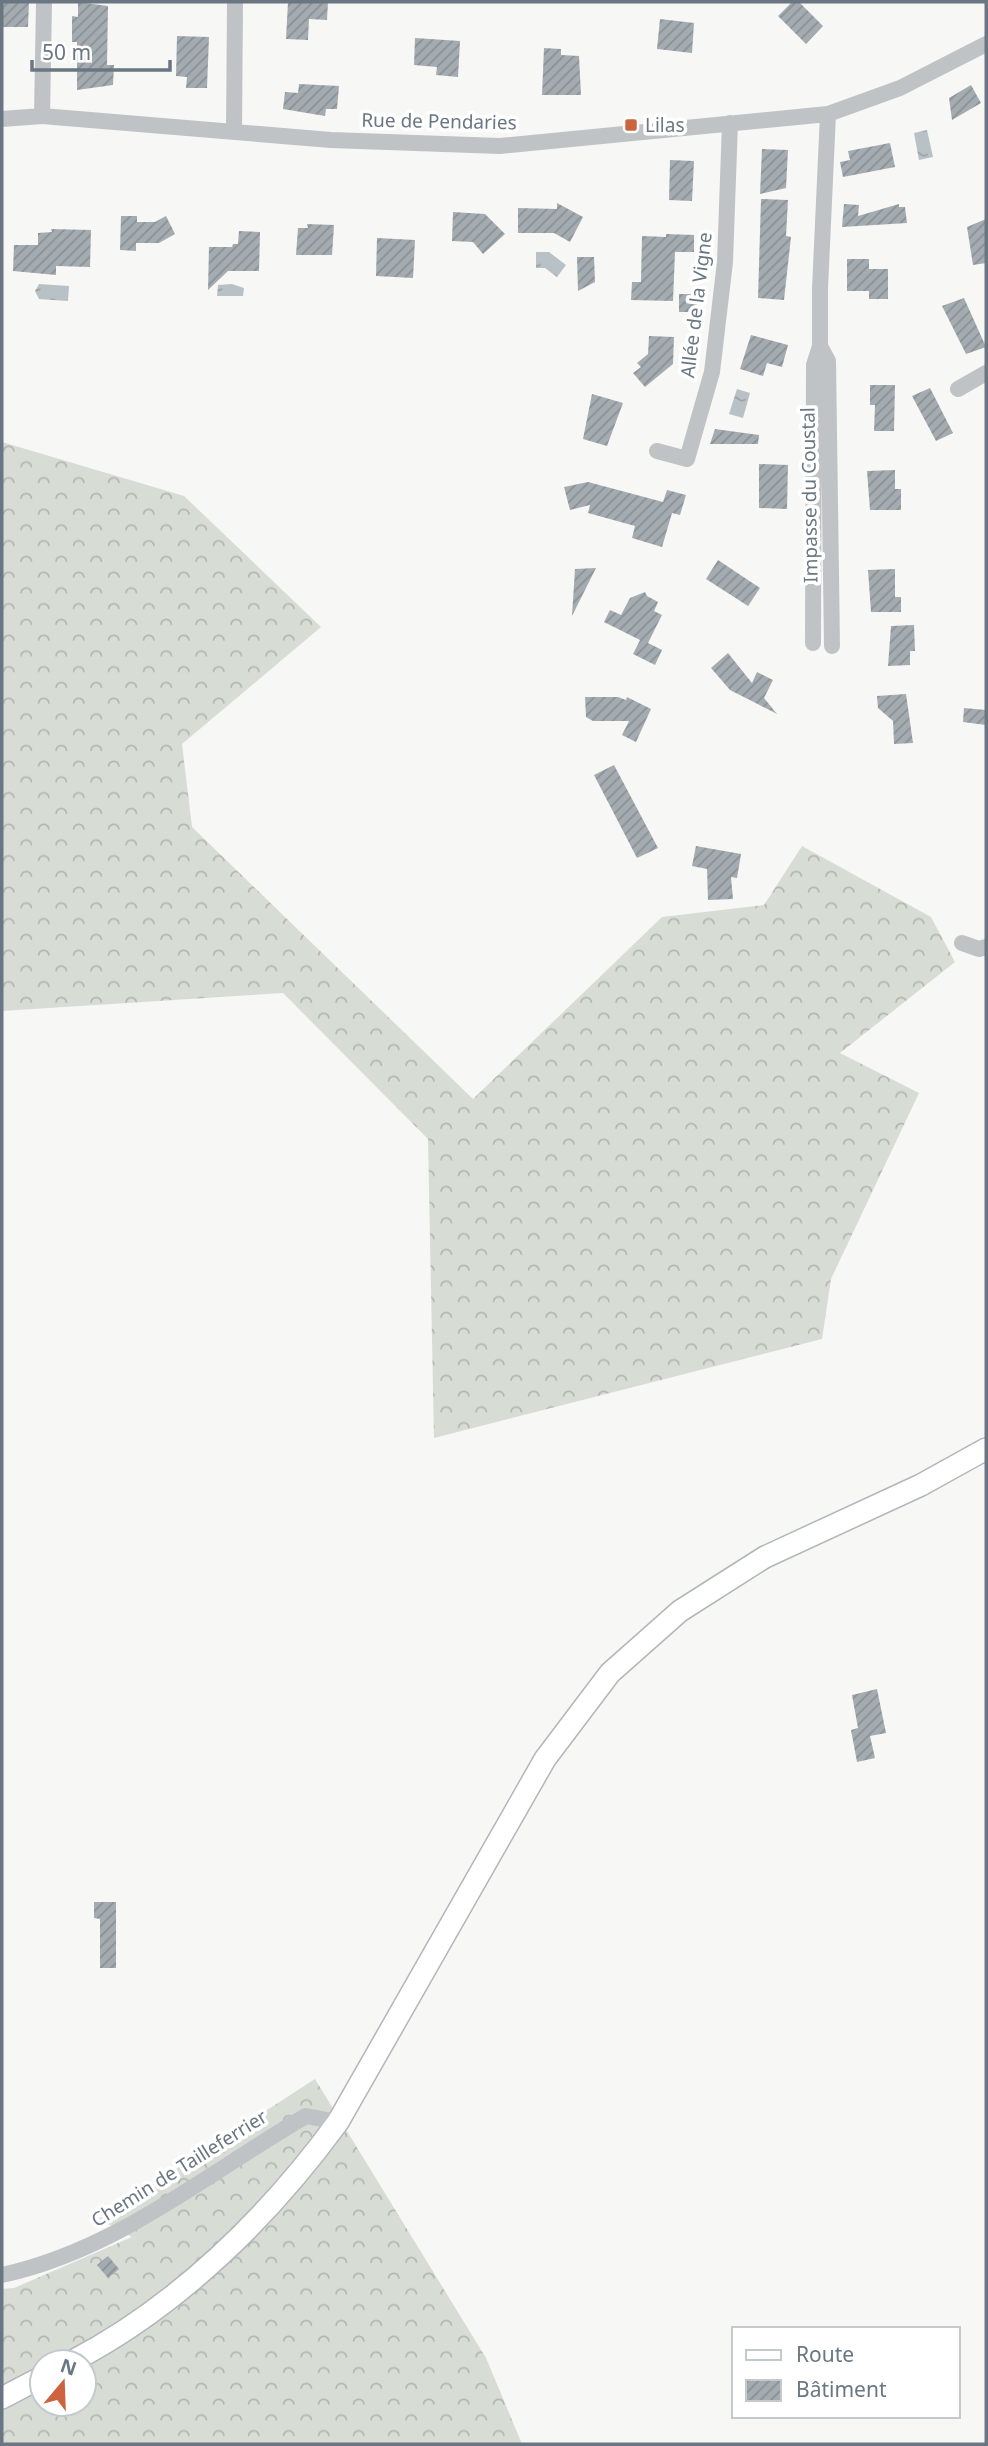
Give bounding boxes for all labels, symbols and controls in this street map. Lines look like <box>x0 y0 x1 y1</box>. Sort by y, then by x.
scale bar <box>32 28 170 72</box>
text: 50 m <box>42 38 91 66</box>
street label: Rue de Pendaries <box>361 107 517 135</box>
place label: Lilas <box>645 112 685 138</box>
marker: Lilas <box>623 117 639 133</box>
street label: Allée de la Vigne <box>674 231 718 379</box>
street label: Impasse du Coustal <box>794 407 824 583</box>
street label: Chemin de Tailleferrier <box>86 2103 272 2233</box>
legend <box>732 2327 960 2418</box>
text: Route <box>796 2340 854 2368</box>
north arrow <box>28 2348 98 2418</box>
text: N <box>57 2352 80 2382</box>
text: Bâtiment <box>796 2375 887 2403</box>

